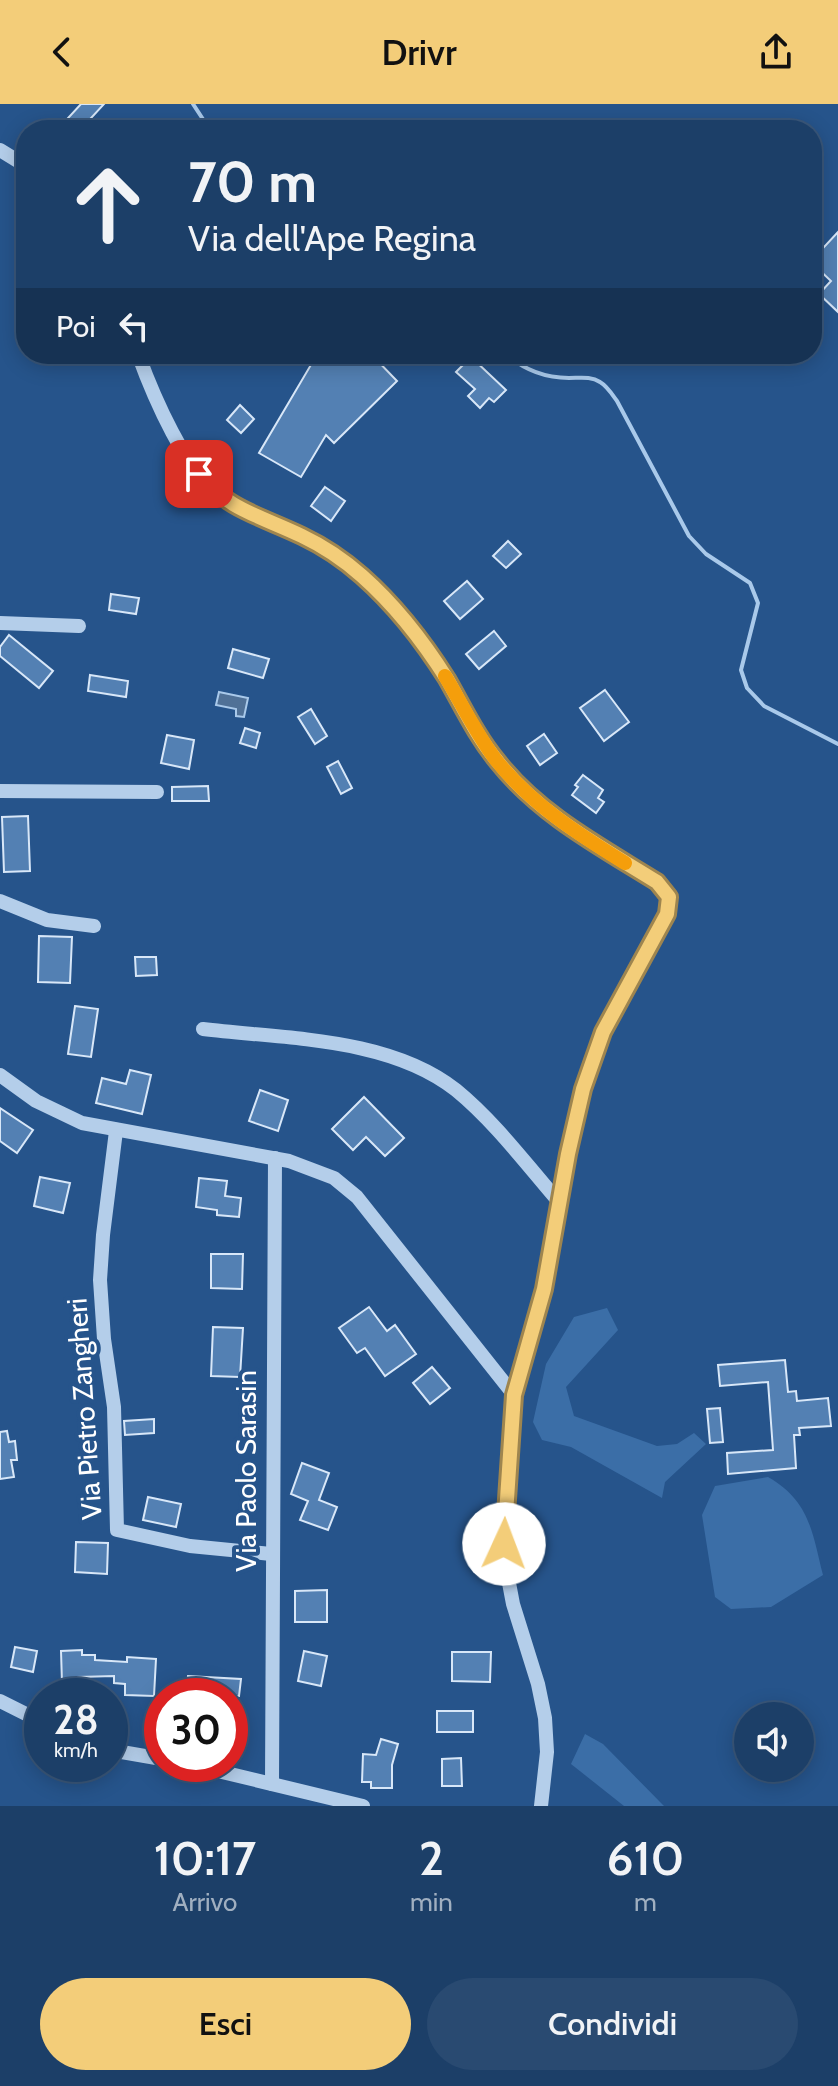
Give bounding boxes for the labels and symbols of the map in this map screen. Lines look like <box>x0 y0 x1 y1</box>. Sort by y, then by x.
pin <box>165 440 233 508</box>
street label: Via Pietro Zangheri <box>59 1297 109 1521</box>
street label: Via Paolo Sarasin <box>229 1370 263 1572</box>
position arrow <box>462 1502 546 1586</box>
speed limit sign: 30 <box>144 1678 248 1782</box>

